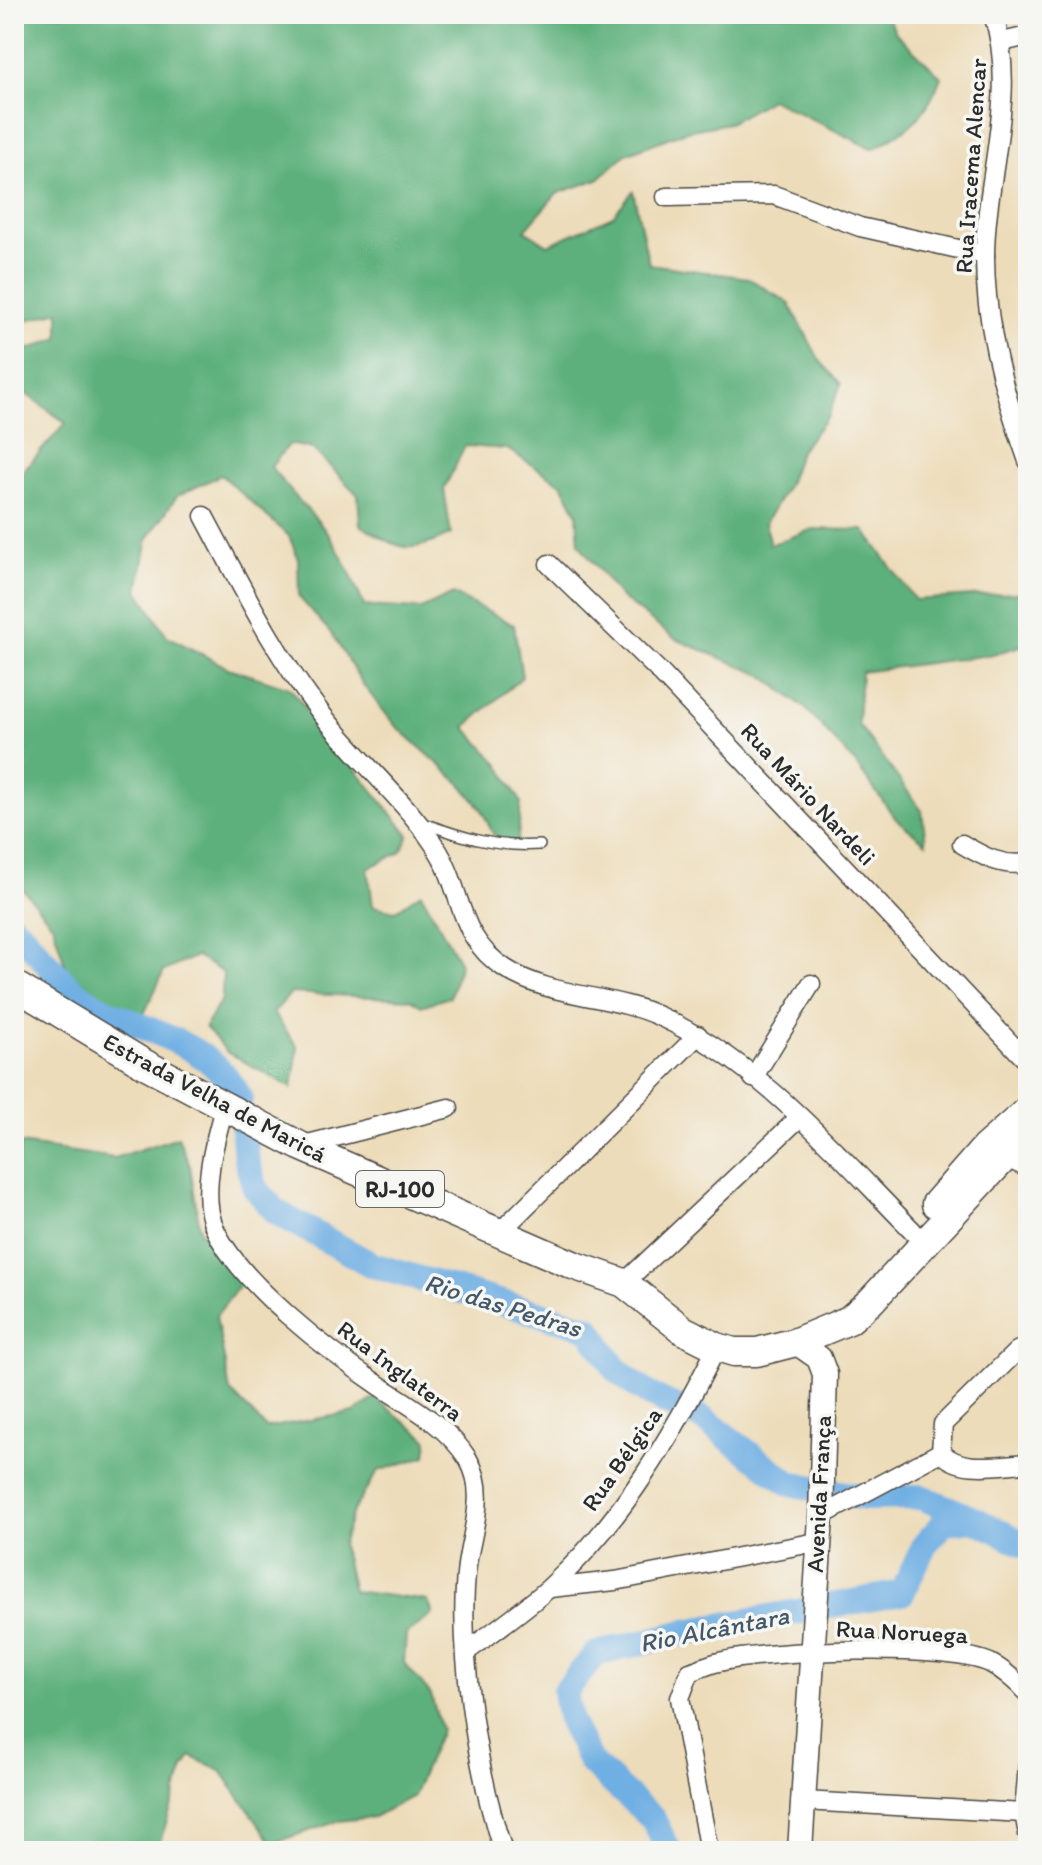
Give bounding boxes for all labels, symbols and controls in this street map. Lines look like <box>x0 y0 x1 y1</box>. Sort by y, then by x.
street label: Rua Iracema Alencar <box>949 57 993 274</box>
street label: Rua Mário Nardeli <box>735 716 882 871</box>
street label: Estrada Velha de Maricá <box>99 1026 332 1169</box>
road number: RJ-100 <box>356 1171 444 1207</box>
water label: Rio das Pedras <box>421 1266 586 1344</box>
street label: Rua Inglaterra <box>332 1314 469 1427</box>
street label: Rua Bélgica <box>575 1401 668 1516</box>
street label: Avenida França <box>800 1414 837 1573</box>
water label: Rio Alcântara <box>637 1599 793 1659</box>
street label: Rua Noruega <box>835 1614 969 1649</box>

